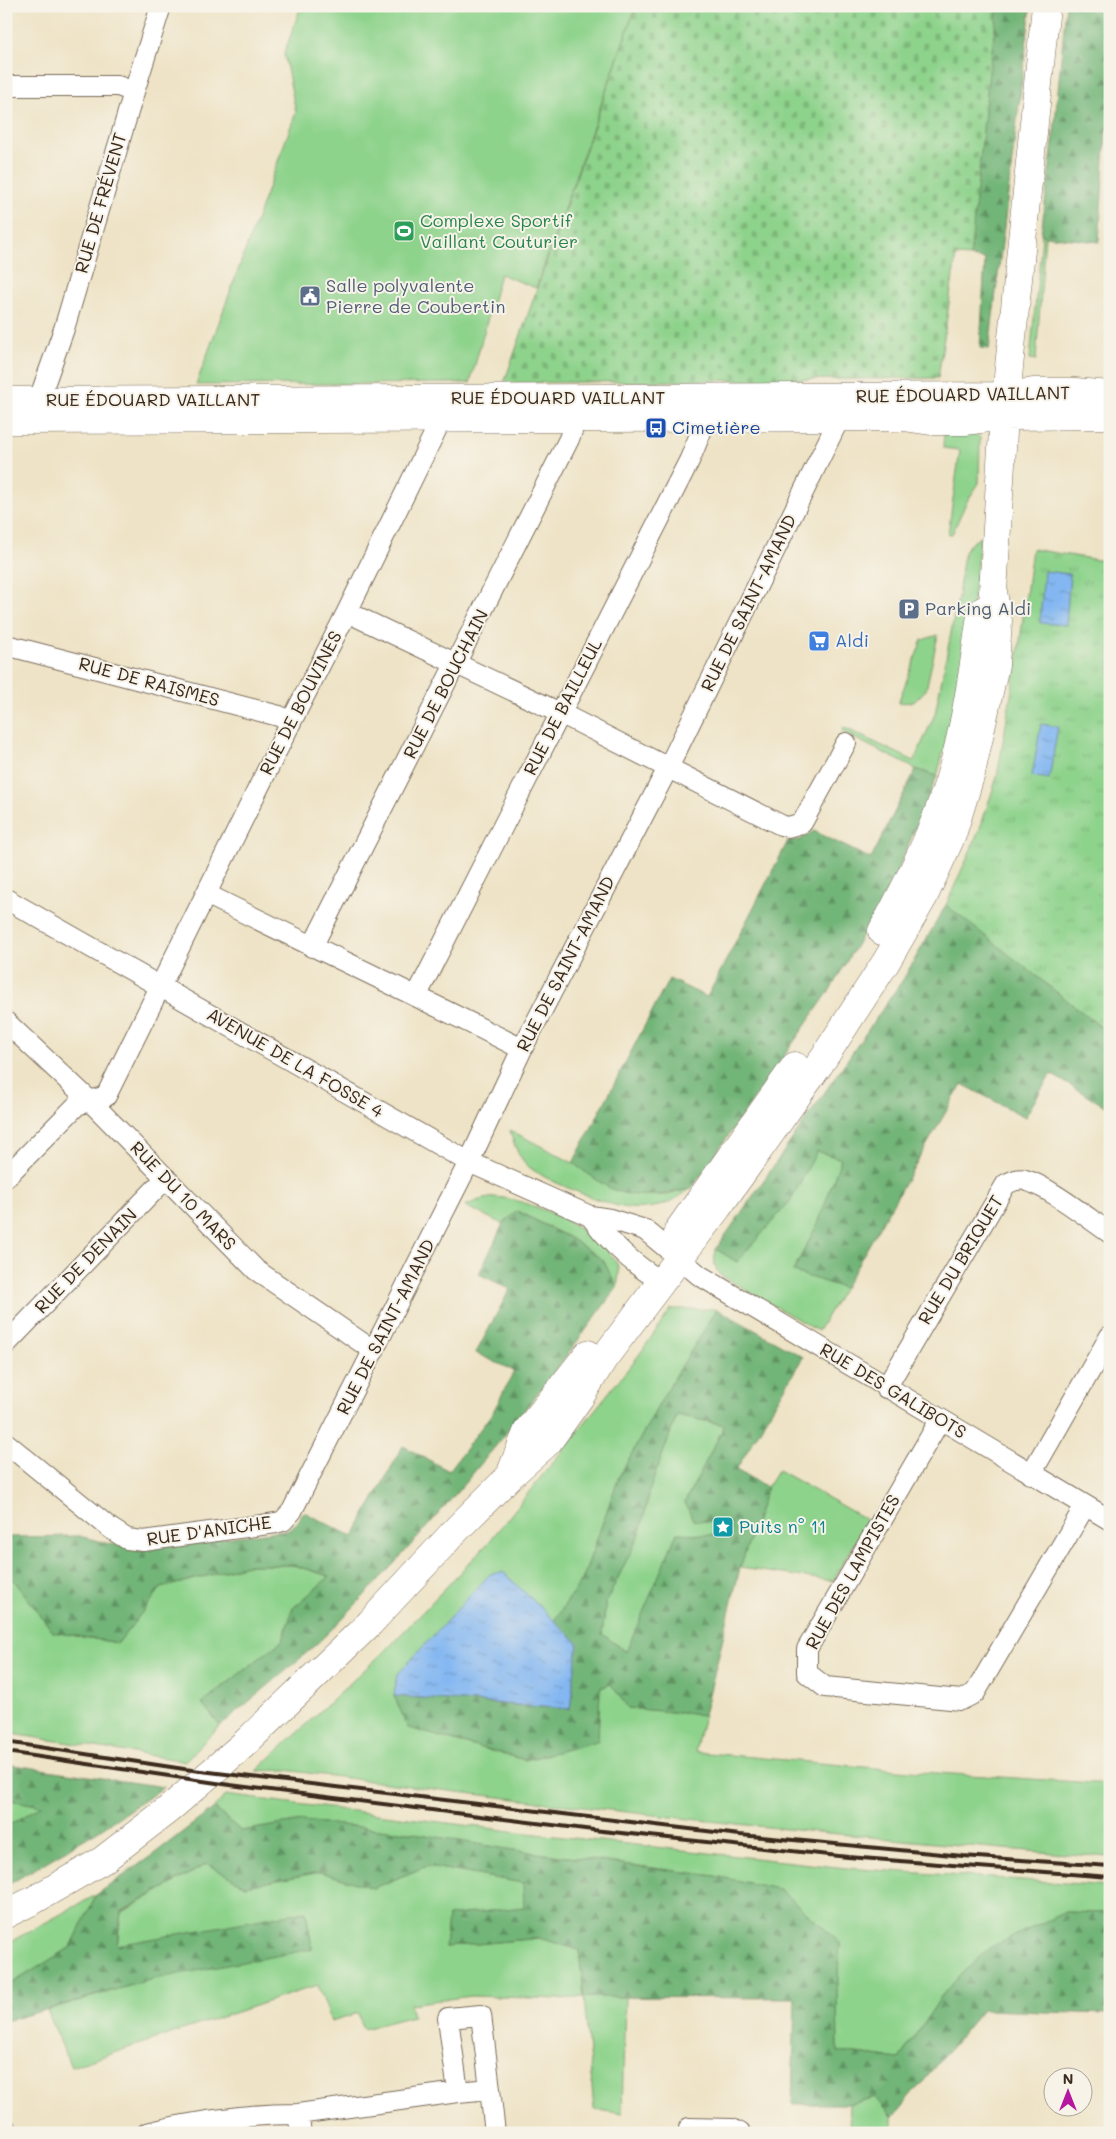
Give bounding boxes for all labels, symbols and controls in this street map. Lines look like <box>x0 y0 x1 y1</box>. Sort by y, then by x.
street label: RUE DE FRÉVENT <box>68 130 132 276</box>
place label: Complexe Sportif Vaillant Couturier <box>420 208 578 253</box>
sports icon: Complexe Sportif Vaillant Couturier <box>392 219 416 243</box>
place label: Salle polyvalente Pierre de Coubertin <box>326 273 505 318</box>
public building icon: Salle polyvalente Pierre de Coubertin <box>298 284 322 308</box>
street label: RUE ÉDOUARD VAILLANT <box>855 380 1070 408</box>
street label: RUE ÉDOUARD VAILLANT <box>451 385 665 409</box>
street label: RUE ÉDOUARD VAILLANT <box>46 387 260 411</box>
place label: Cimetière <box>672 415 761 439</box>
bus stop icon: Cimetière <box>644 416 668 440</box>
street label: RUE DE SAINT-AMAND <box>695 510 801 695</box>
place label: Parking Aldi <box>925 596 1031 620</box>
parking icon: Parking Aldi <box>897 597 921 621</box>
street label: RUE DE BOUCHAIN <box>397 605 493 762</box>
street label: RUE DE BOUVINES <box>253 626 347 779</box>
place label: Aldi <box>835 628 869 652</box>
supermarket icon: Aldi <box>807 629 831 653</box>
street label: RUE DE BAILLEUL <box>517 634 607 779</box>
street label: RUE DE RAISMES <box>76 651 222 711</box>
street label: RUE DE SAINT-AMAND <box>510 872 620 1056</box>
street label: AVENUE DE LA FOSSE 4 <box>203 1002 389 1123</box>
street label: RUE DU 10 MARS <box>125 1135 242 1255</box>
street label: RUE DU BRIQUET <box>912 1190 1008 1329</box>
street label: RUE DE DENAIN <box>29 1202 142 1318</box>
street label: RUE DE SAINT-AMAND <box>330 1235 440 1419</box>
street label: RUE DES GALIBOTS <box>816 1337 971 1443</box>
street label: RUE DES LAMPISTES <box>799 1490 905 1653</box>
street label: RUE D'ANICHE <box>145 1509 273 1551</box>
place label: Puits n° 11 <box>739 1514 827 1538</box>
place icon: Puits n° 11 <box>711 1515 735 1539</box>
north arrow <box>1044 2066 1094 2116</box>
text: N <box>1063 2069 1073 2088</box>

